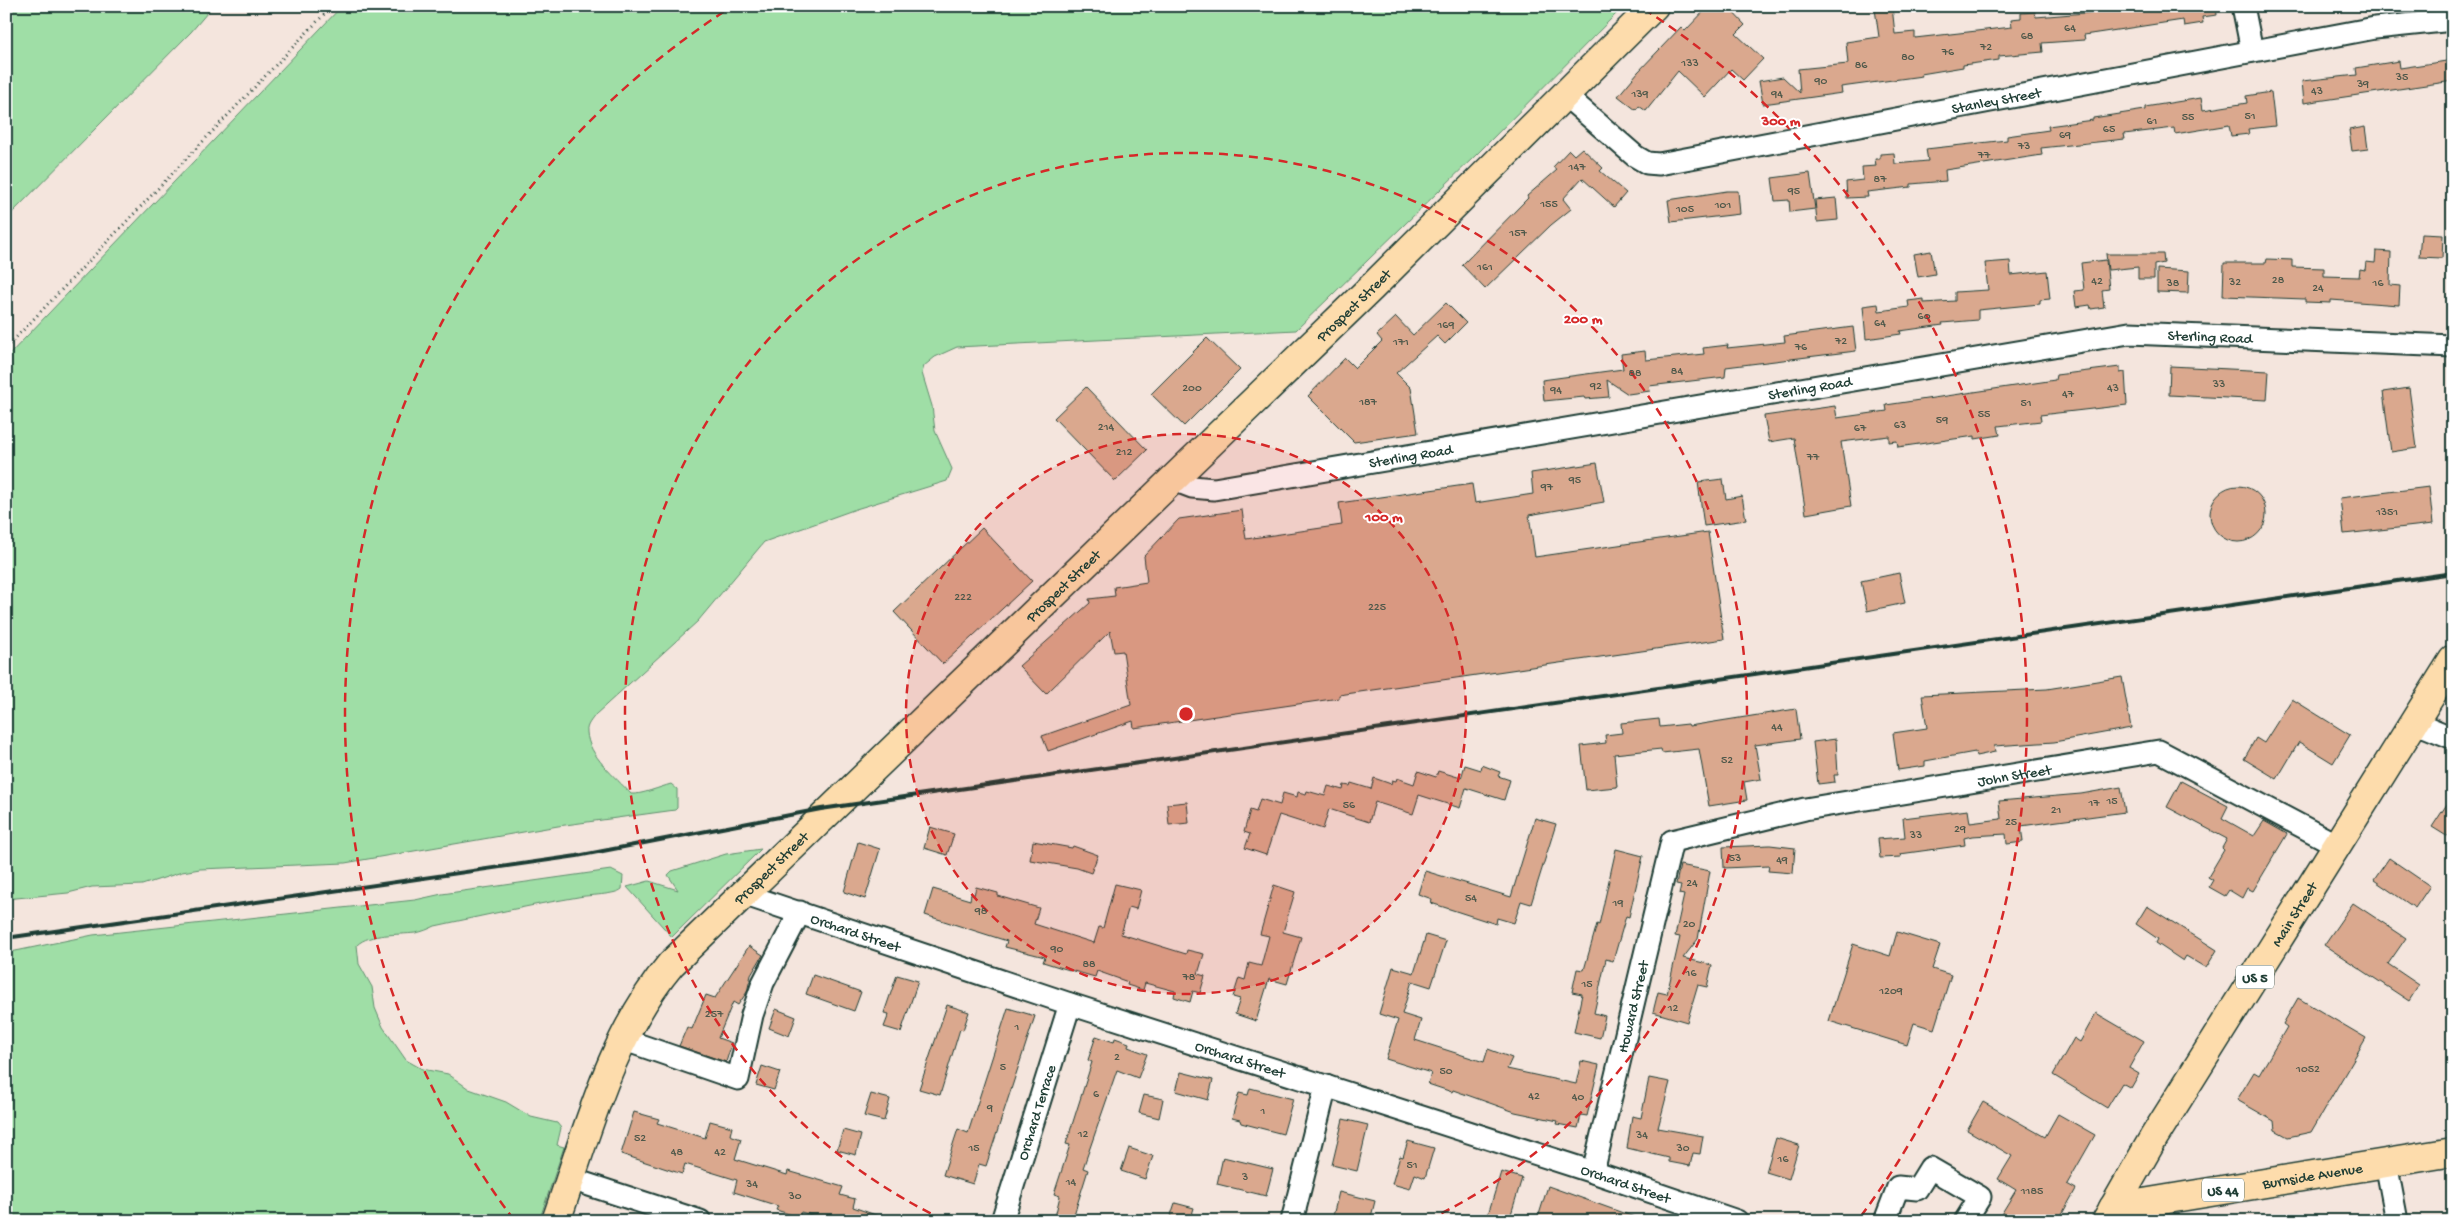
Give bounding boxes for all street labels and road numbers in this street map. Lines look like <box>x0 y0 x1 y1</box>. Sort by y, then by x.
street label: Stanley Street <box>1950 84 2045 119</box>
street label: Prospect Street <box>1313 265 1397 347</box>
street label: Sterling Road <box>2167 328 2254 349</box>
street label: Sterling Road <box>1767 373 1855 405</box>
street label: Sterling Road <box>1368 441 1455 473</box>
street label: Prospect Street <box>1022 546 1107 628</box>
street label: John Street <box>1976 761 2055 792</box>
street label: Prospect Street <box>730 828 815 910</box>
street label: Main Street <box>2269 878 2323 951</box>
street label: Orchard Street <box>808 910 904 958</box>
street label: Howard Street <box>1615 957 1655 1055</box>
road number: US 5 <box>2236 966 2274 989</box>
street label: Orchard Street <box>1193 1038 1289 1084</box>
street label: Orchard Terrace <box>1015 1063 1061 1163</box>
street label: Burnside Avenue <box>2260 1160 2364 1194</box>
street label: Orchard Street <box>1578 1162 1674 1209</box>
road number: US 44 <box>2202 1178 2244 1202</box>

